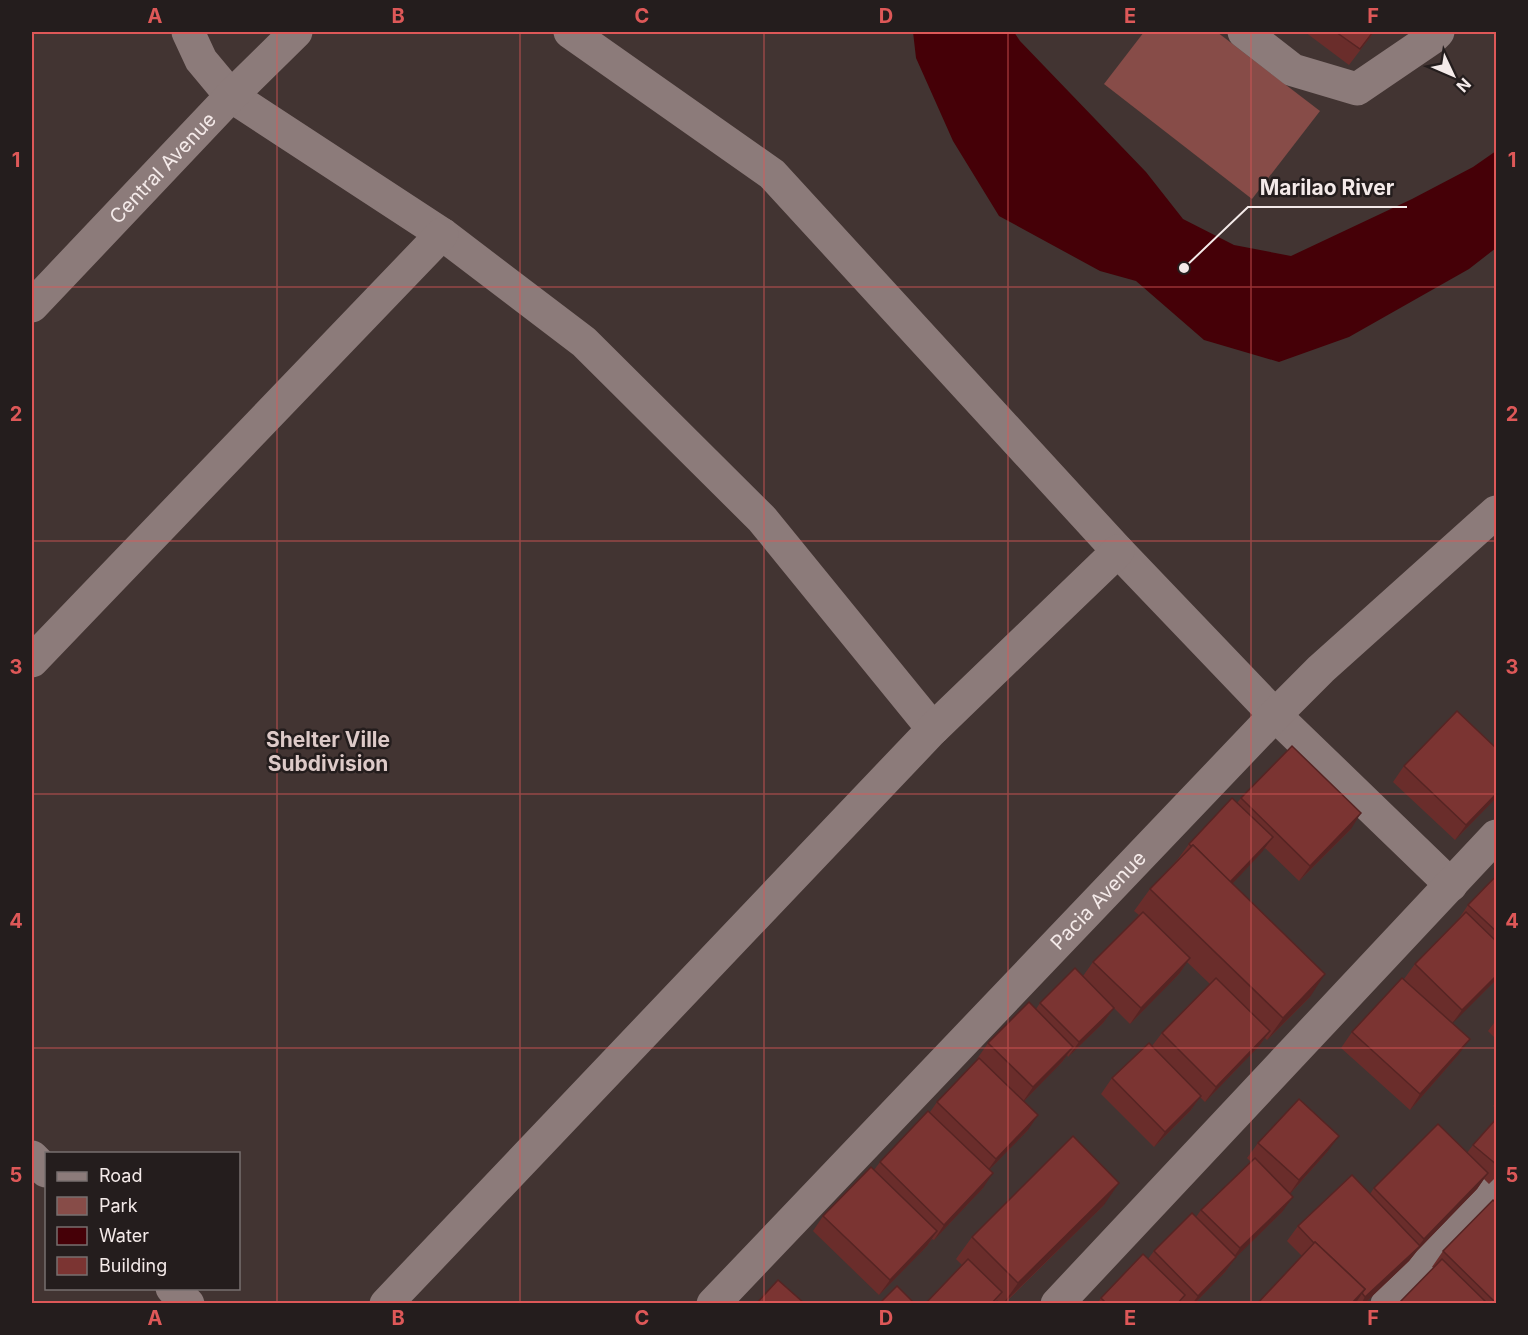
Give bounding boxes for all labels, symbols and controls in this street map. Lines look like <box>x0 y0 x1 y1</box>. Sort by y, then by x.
text: A <box>148 4 163 28</box>
text: B <box>391 4 405 28</box>
text: C <box>635 4 649 28</box>
text: D <box>879 4 893 28</box>
text: E <box>1124 4 1136 28</box>
text: F <box>1367 4 1379 28</box>
north arrow <box>1423 45 1483 105</box>
text: N <box>1452 74 1475 97</box>
street label: Central Avenue <box>104 107 221 229</box>
text: 1 <box>12 148 20 172</box>
text: 1 <box>1508 148 1516 172</box>
callout: Marilao River <box>1248 168 1407 207</box>
text: Marilao River <box>1260 175 1395 200</box>
text: 2 <box>10 402 22 426</box>
text: 2 <box>1506 402 1518 426</box>
text: 3 <box>10 655 22 679</box>
text: 3 <box>1506 655 1518 679</box>
district label: Shelter Ville Subdivision <box>266 727 390 776</box>
street label: Pacia Avenue <box>1046 846 1151 955</box>
text: 4 <box>9 909 23 933</box>
text: 4 <box>1505 909 1519 933</box>
legend <box>45 1152 240 1290</box>
text: 5 <box>10 1163 22 1187</box>
text: 5 <box>1506 1163 1518 1187</box>
text: Road <box>99 1165 142 1186</box>
text: Park <box>99 1195 138 1216</box>
text: Water <box>99 1225 149 1246</box>
text: Building <box>99 1255 167 1276</box>
text: A <box>148 1306 163 1330</box>
text: B <box>391 1306 405 1330</box>
text: C <box>635 1306 649 1330</box>
text: D <box>879 1306 893 1330</box>
text: E <box>1124 1306 1136 1330</box>
text: F <box>1367 1306 1379 1330</box>

